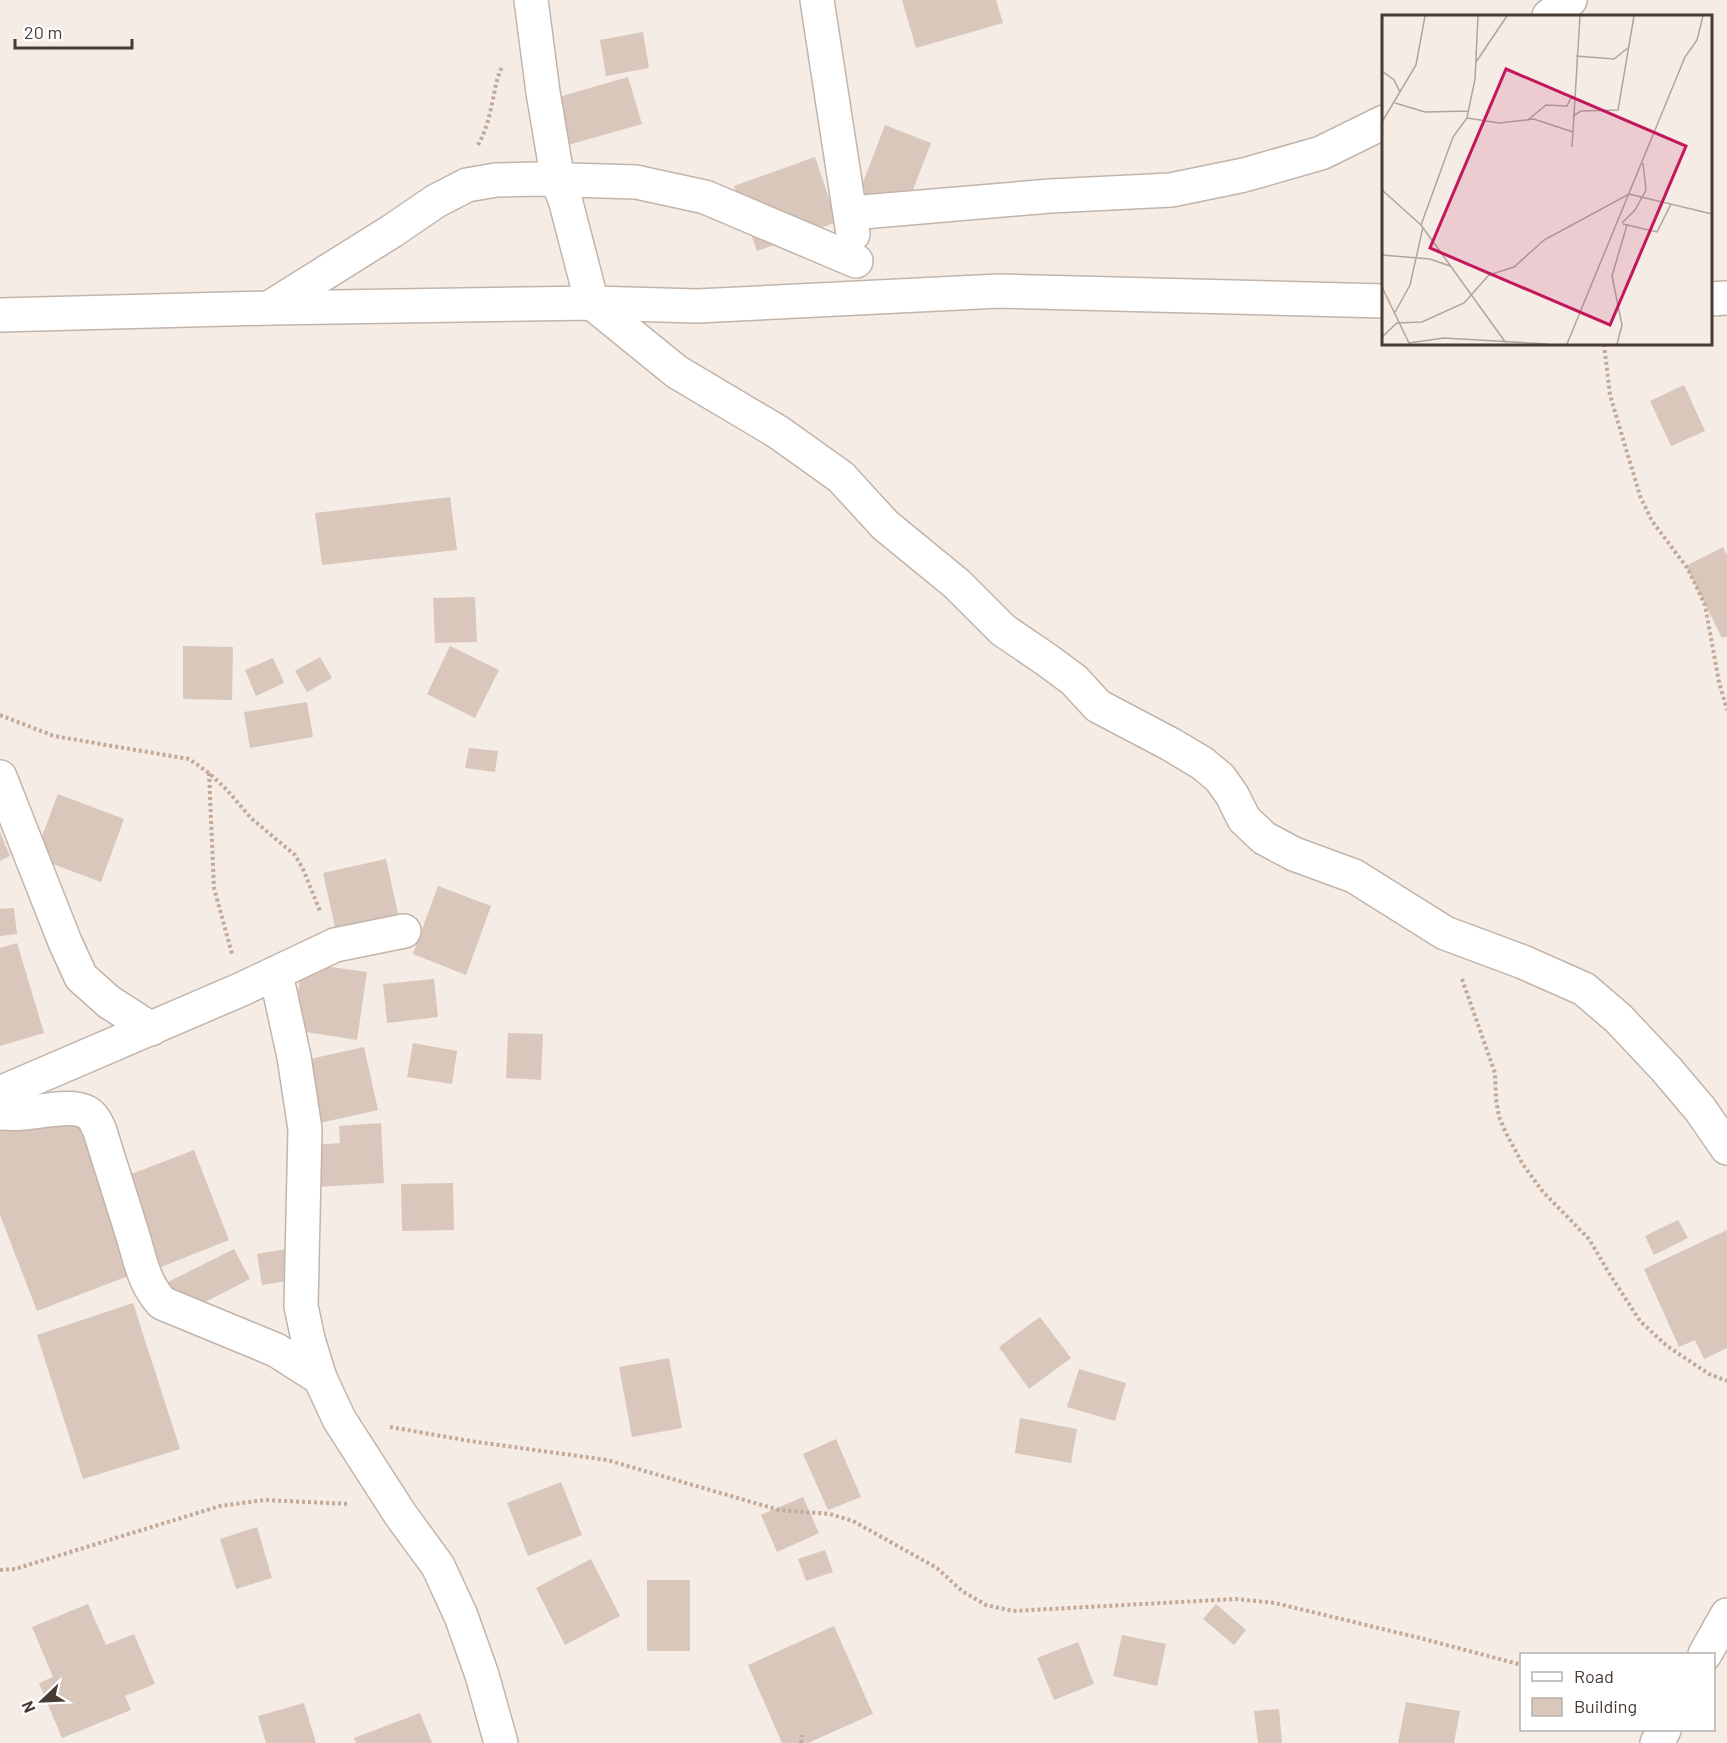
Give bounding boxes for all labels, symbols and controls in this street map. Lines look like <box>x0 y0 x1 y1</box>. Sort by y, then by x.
scale bar <box>15 12 132 50</box>
inset map <box>1382 15 1712 345</box>
text: 20 m <box>24 21 62 43</box>
legend <box>1520 1653 1715 1731</box>
text: Road <box>1574 1665 1614 1687</box>
north arrow <box>12 1671 72 1731</box>
text: Building <box>1574 1695 1637 1717</box>
text: N <box>17 1698 39 1716</box>

